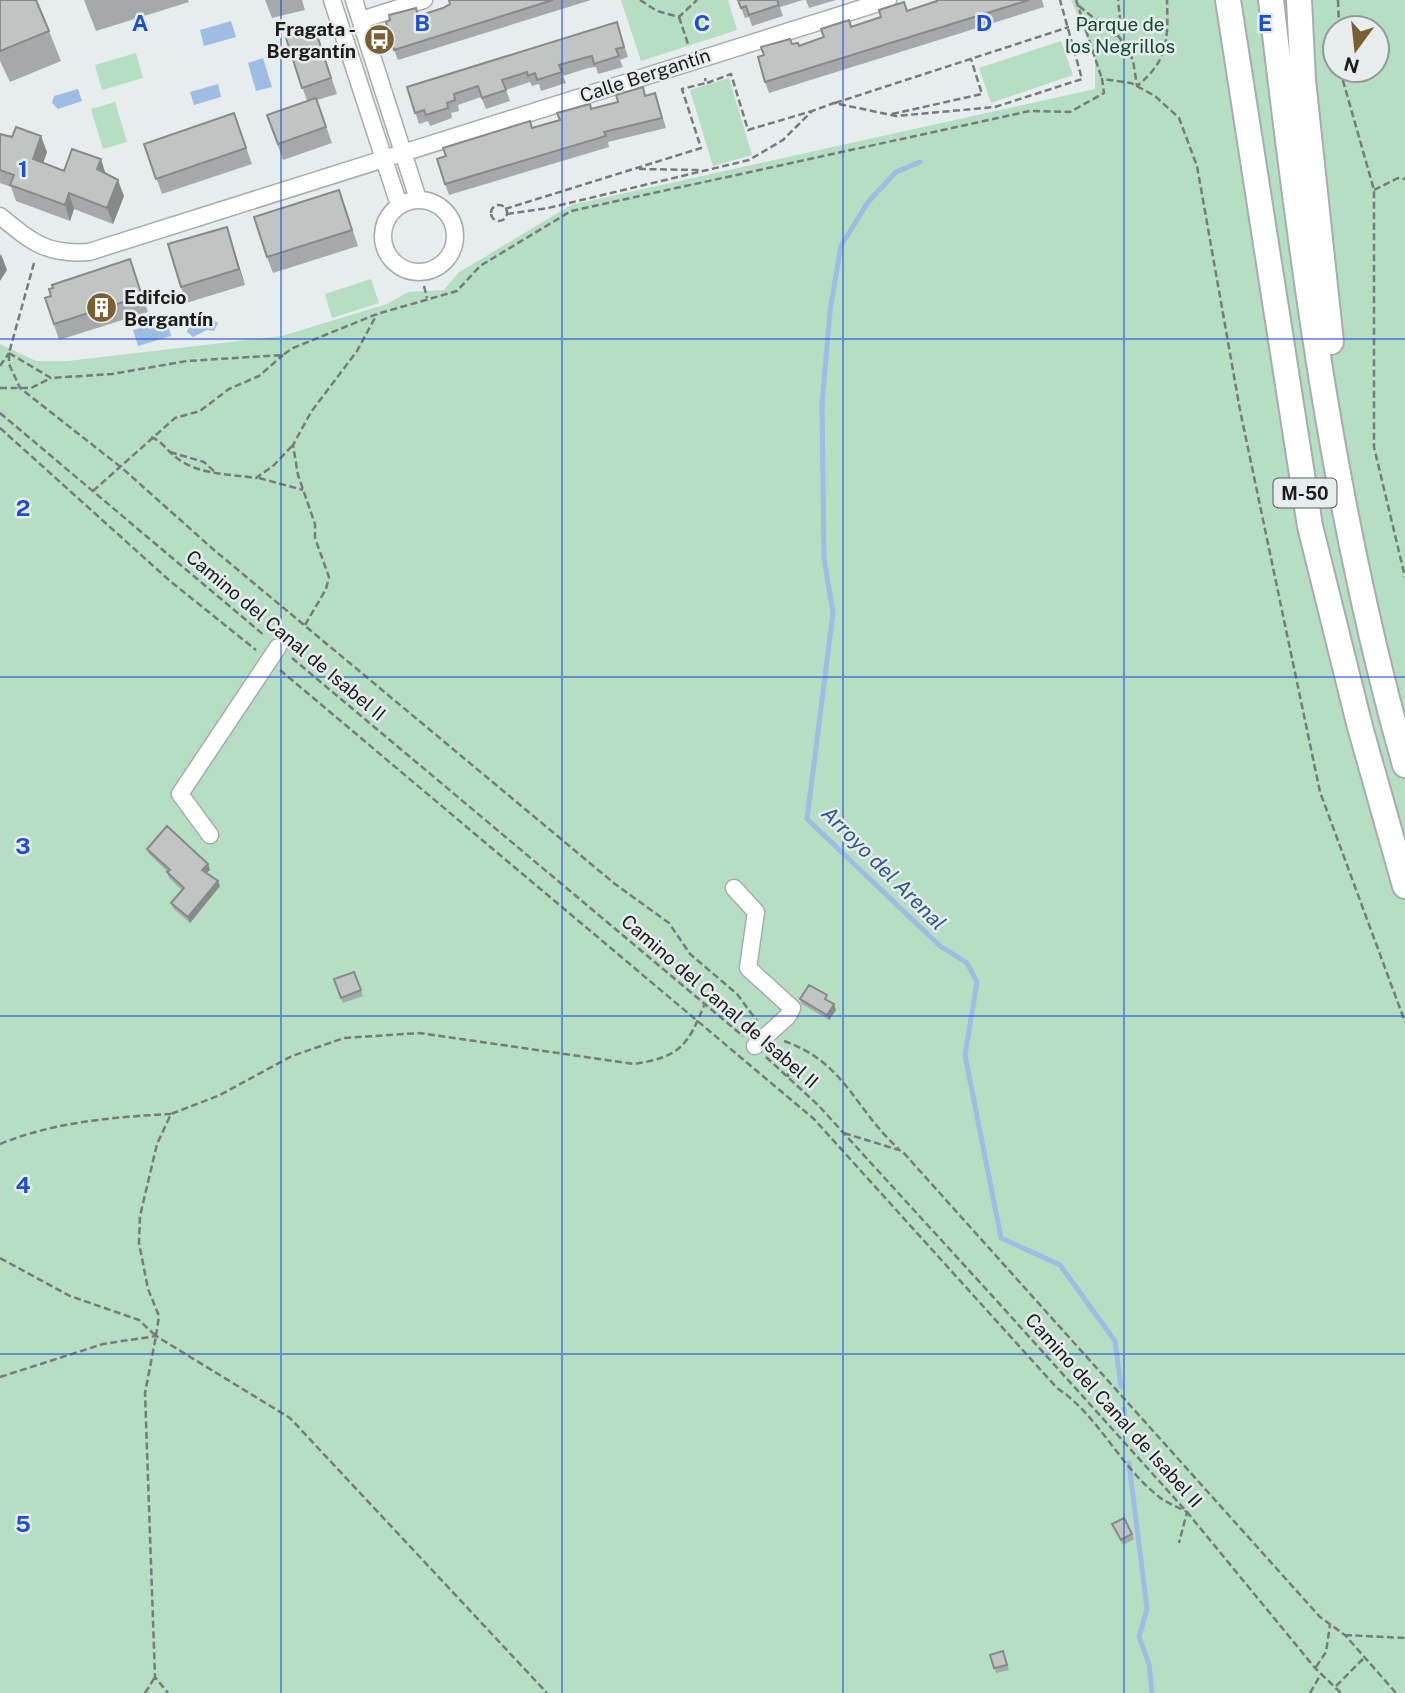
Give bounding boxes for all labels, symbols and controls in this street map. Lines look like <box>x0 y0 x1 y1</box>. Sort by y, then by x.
text: A <box>132 9 149 36</box>
text: B <box>414 9 430 36</box>
text: C <box>694 9 710 36</box>
text: D <box>976 9 992 36</box>
text: E <box>1258 9 1272 36</box>
park label: Parque de los Negrillos <box>1065 13 1175 57</box>
north arrow <box>1321 14 1391 84</box>
place label: Fragata - Bergantín <box>267 18 356 62</box>
bus stop icon: Fragata - Bergantín <box>362 23 396 57</box>
street label: Calle Bergantín <box>577 44 713 106</box>
text: N <box>1342 53 1362 78</box>
text: 1 <box>18 155 28 182</box>
place label: Edifcio Bergantín <box>124 286 213 330</box>
building icon: Edifcio Bergantín <box>84 291 118 325</box>
road number: M-50 <box>1274 478 1336 508</box>
text: 2 <box>16 494 30 521</box>
street label: Camino del Canal de Isabel II <box>182 545 390 725</box>
water label: Arroyo del Arenal <box>817 801 951 935</box>
text: 3 <box>15 832 31 859</box>
street label: Camino del Canal de Isabel II <box>617 910 823 1092</box>
text: 4 <box>15 1171 31 1198</box>
street label: Camino del Canal de Isabel II <box>1021 1308 1207 1512</box>
text: 5 <box>15 1510 31 1537</box>

